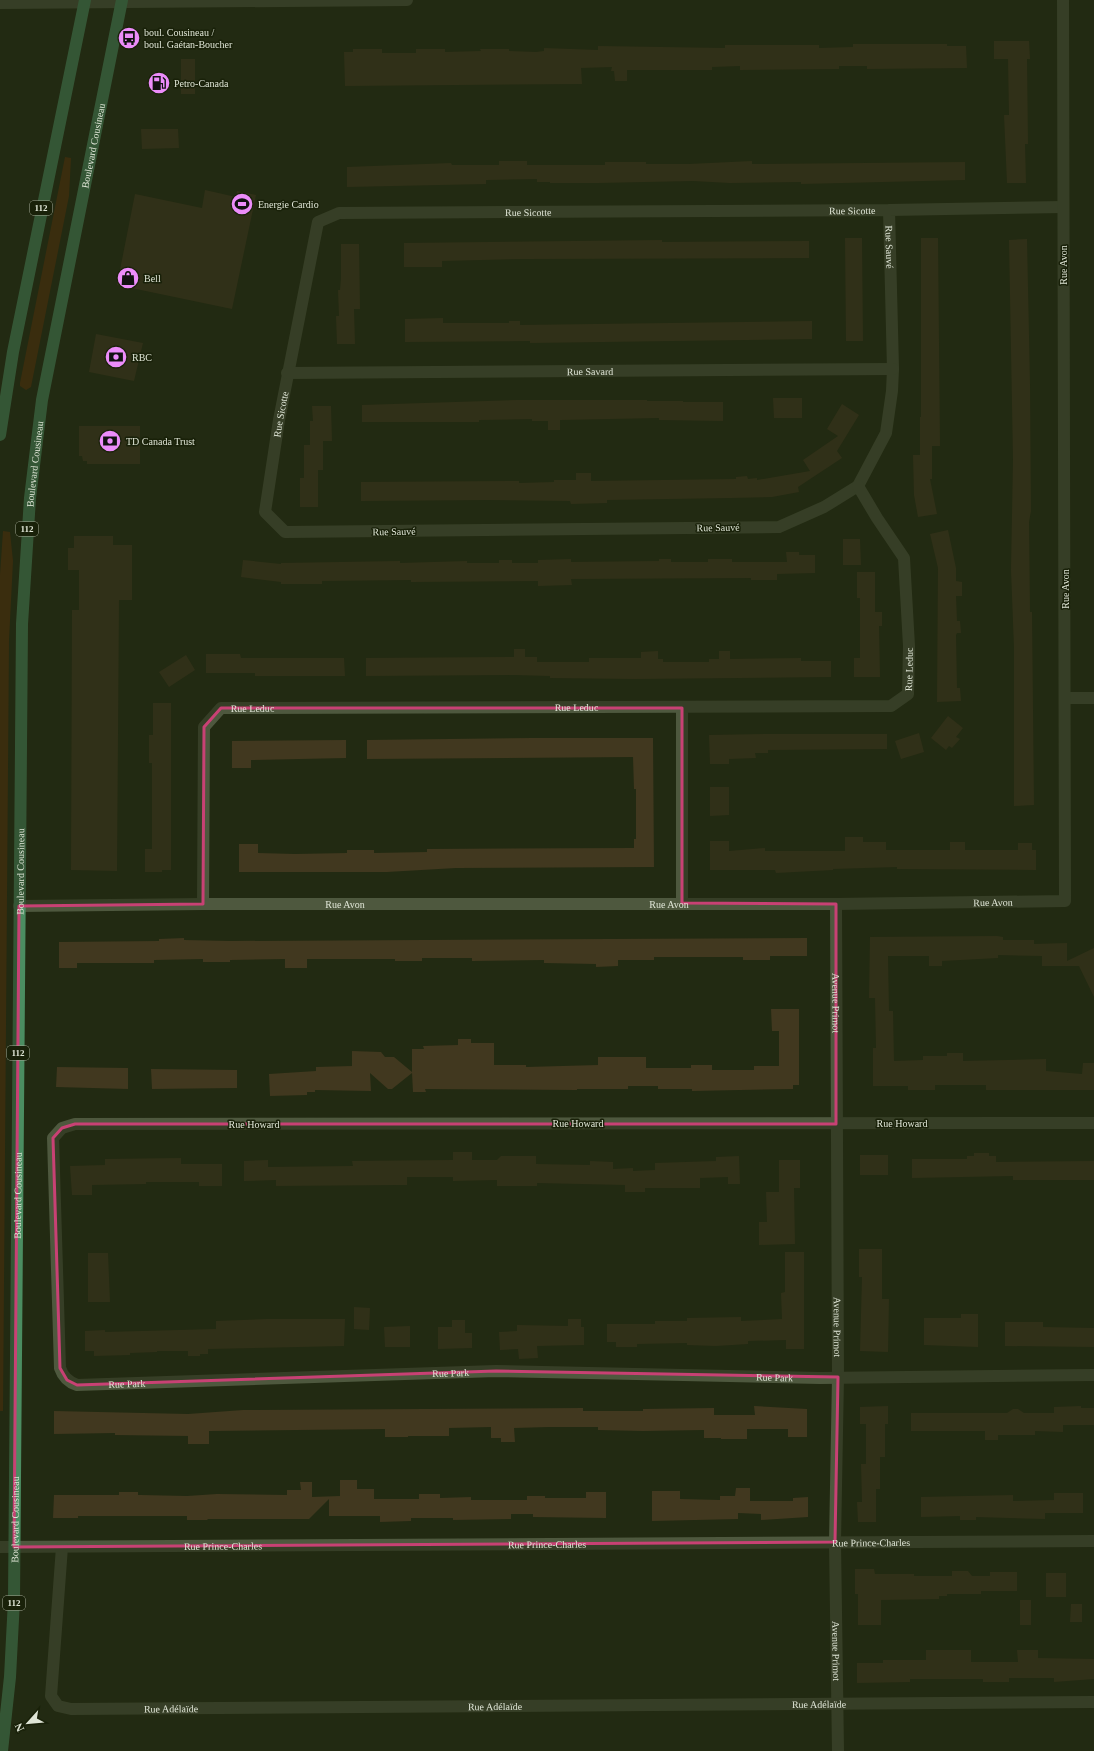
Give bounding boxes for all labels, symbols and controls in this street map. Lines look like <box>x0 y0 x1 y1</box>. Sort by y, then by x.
bus stop icon: boul. Cousineau / boul. Gaétan-Boucher <box>116 25 142 51</box>
place label: boul. Cousineau / boul. Gaétan-Boucher <box>144 27 233 50</box>
fuel station icon: Petro-Canada <box>146 70 172 96</box>
place label: Petro-Canada <box>174 78 229 89</box>
street label: Boulevard Cousineau <box>79 102 107 189</box>
sports icon: Energie Cardio <box>229 191 255 217</box>
place label: Energie Cardio <box>258 199 319 210</box>
road number: 112 <box>30 201 52 215</box>
street label: Rue Sicotte <box>829 205 876 216</box>
street label: Rue Sicotte <box>505 207 552 218</box>
street label: Rue Sauvé <box>883 225 895 269</box>
street label: Rue Avon <box>1058 245 1069 285</box>
shop icon: Bell <box>115 265 141 291</box>
place label: Bell <box>144 273 161 284</box>
bank icon: RBC <box>103 344 129 370</box>
place label: RBC <box>132 352 152 363</box>
street label: Rue Savard <box>567 366 613 377</box>
street label: Rue Sicotte <box>271 390 291 438</box>
street label: Boulevard Cousineau <box>24 421 45 507</box>
bank icon: TD Canada Trust <box>97 428 123 454</box>
place label: TD Canada Trust <box>126 436 195 447</box>
road number: 112 <box>16 522 38 536</box>
street label: Rue Sauvé <box>696 522 740 533</box>
street label: Rue Sauvé <box>372 526 416 537</box>
street label: Rue Avon <box>1060 569 1071 609</box>
street label: Rue Leduc <box>903 647 915 691</box>
street label: Rue Leduc <box>555 702 599 713</box>
street label: Rue Leduc <box>231 703 275 714</box>
street label: Boulevard Cousineau <box>15 828 26 915</box>
street label: Rue Avon <box>973 897 1013 908</box>
street label: Rue Avon <box>325 899 365 910</box>
street label: Rue Avon <box>649 899 689 910</box>
street label: Avenue Primot <box>830 973 842 1033</box>
road number: 112 <box>7 1046 29 1060</box>
street label: Rue Howard <box>553 1118 603 1129</box>
street label: Rue Howard <box>877 1118 927 1129</box>
street label: Rue Howard <box>229 1119 279 1130</box>
street label: Boulevard Cousineau <box>12 1152 24 1239</box>
street label: Avenue Primot <box>832 1297 843 1357</box>
street label: Rue Park <box>432 1367 469 1379</box>
street label: Rue Park <box>756 1372 793 1383</box>
street label: Rue Park <box>108 1378 145 1390</box>
street label: Boulevard Cousineau <box>9 1476 21 1563</box>
street label: Rue Prince-Charles <box>832 1537 910 1548</box>
street label: Rue Prince-Charles <box>508 1539 586 1550</box>
street label: Rue Prince-Charles <box>184 1541 262 1552</box>
road number: 112 <box>3 1596 25 1610</box>
street label: Avenue Primot <box>830 1621 842 1681</box>
street label: Rue Adélaïde <box>792 1699 847 1710</box>
street label: Rue Adélaïde <box>468 1701 523 1712</box>
north arrow <box>8 1703 48 1743</box>
street label: Rue Adélaïde <box>144 1703 199 1715</box>
text: N <box>12 1721 26 1734</box>

